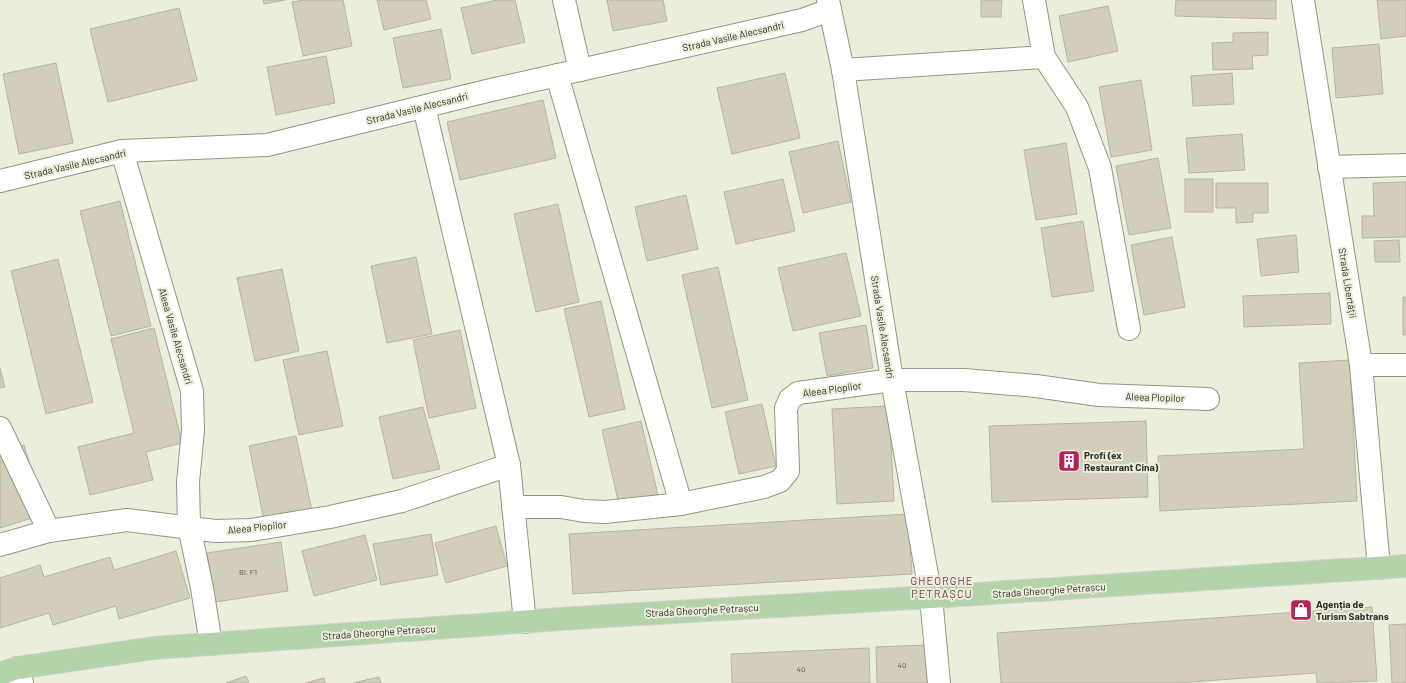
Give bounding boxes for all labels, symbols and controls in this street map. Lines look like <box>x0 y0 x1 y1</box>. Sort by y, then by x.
street label: Strada Vasile Alecsandri <box>681 18 785 54</box>
street label: Strada Vasile Alecsandri <box>365 90 469 126</box>
street label: Strada Vasile Alecsandri <box>23 146 127 182</box>
street label: Strada Libertății <box>1337 247 1359 319</box>
street label: Strada Vasile Alecsandri <box>869 275 897 379</box>
street label: Aleea Vasile Alecsandri <box>157 287 195 385</box>
street label: Aleea Plopilor <box>802 379 863 399</box>
street label: Aleea Plopilor <box>1125 390 1185 404</box>
building icon: Profi (ex Restaurant Cina) <box>1056 448 1082 474</box>
place label: Profi (ex Restaurant Cina) <box>1084 449 1159 473</box>
street label: Aleea Plopilor <box>227 518 287 536</box>
house number: Bl. F1 <box>239 567 257 577</box>
district label: GHEORGHE PETRAȘCU <box>911 574 973 600</box>
street label: Strada Gheorghe Petrașcu <box>992 580 1106 600</box>
shop icon: Agenția de Turism Sabtrans <box>1288 597 1314 623</box>
place label: Agenția de Turism Sabtrans <box>1316 598 1389 622</box>
street label: Strada Gheorghe Petrașcu <box>645 601 759 619</box>
street label: Strada Gheorghe Petrașcu <box>322 622 436 642</box>
house number: 40 <box>898 660 906 670</box>
house number: 40 <box>797 664 805 674</box>

